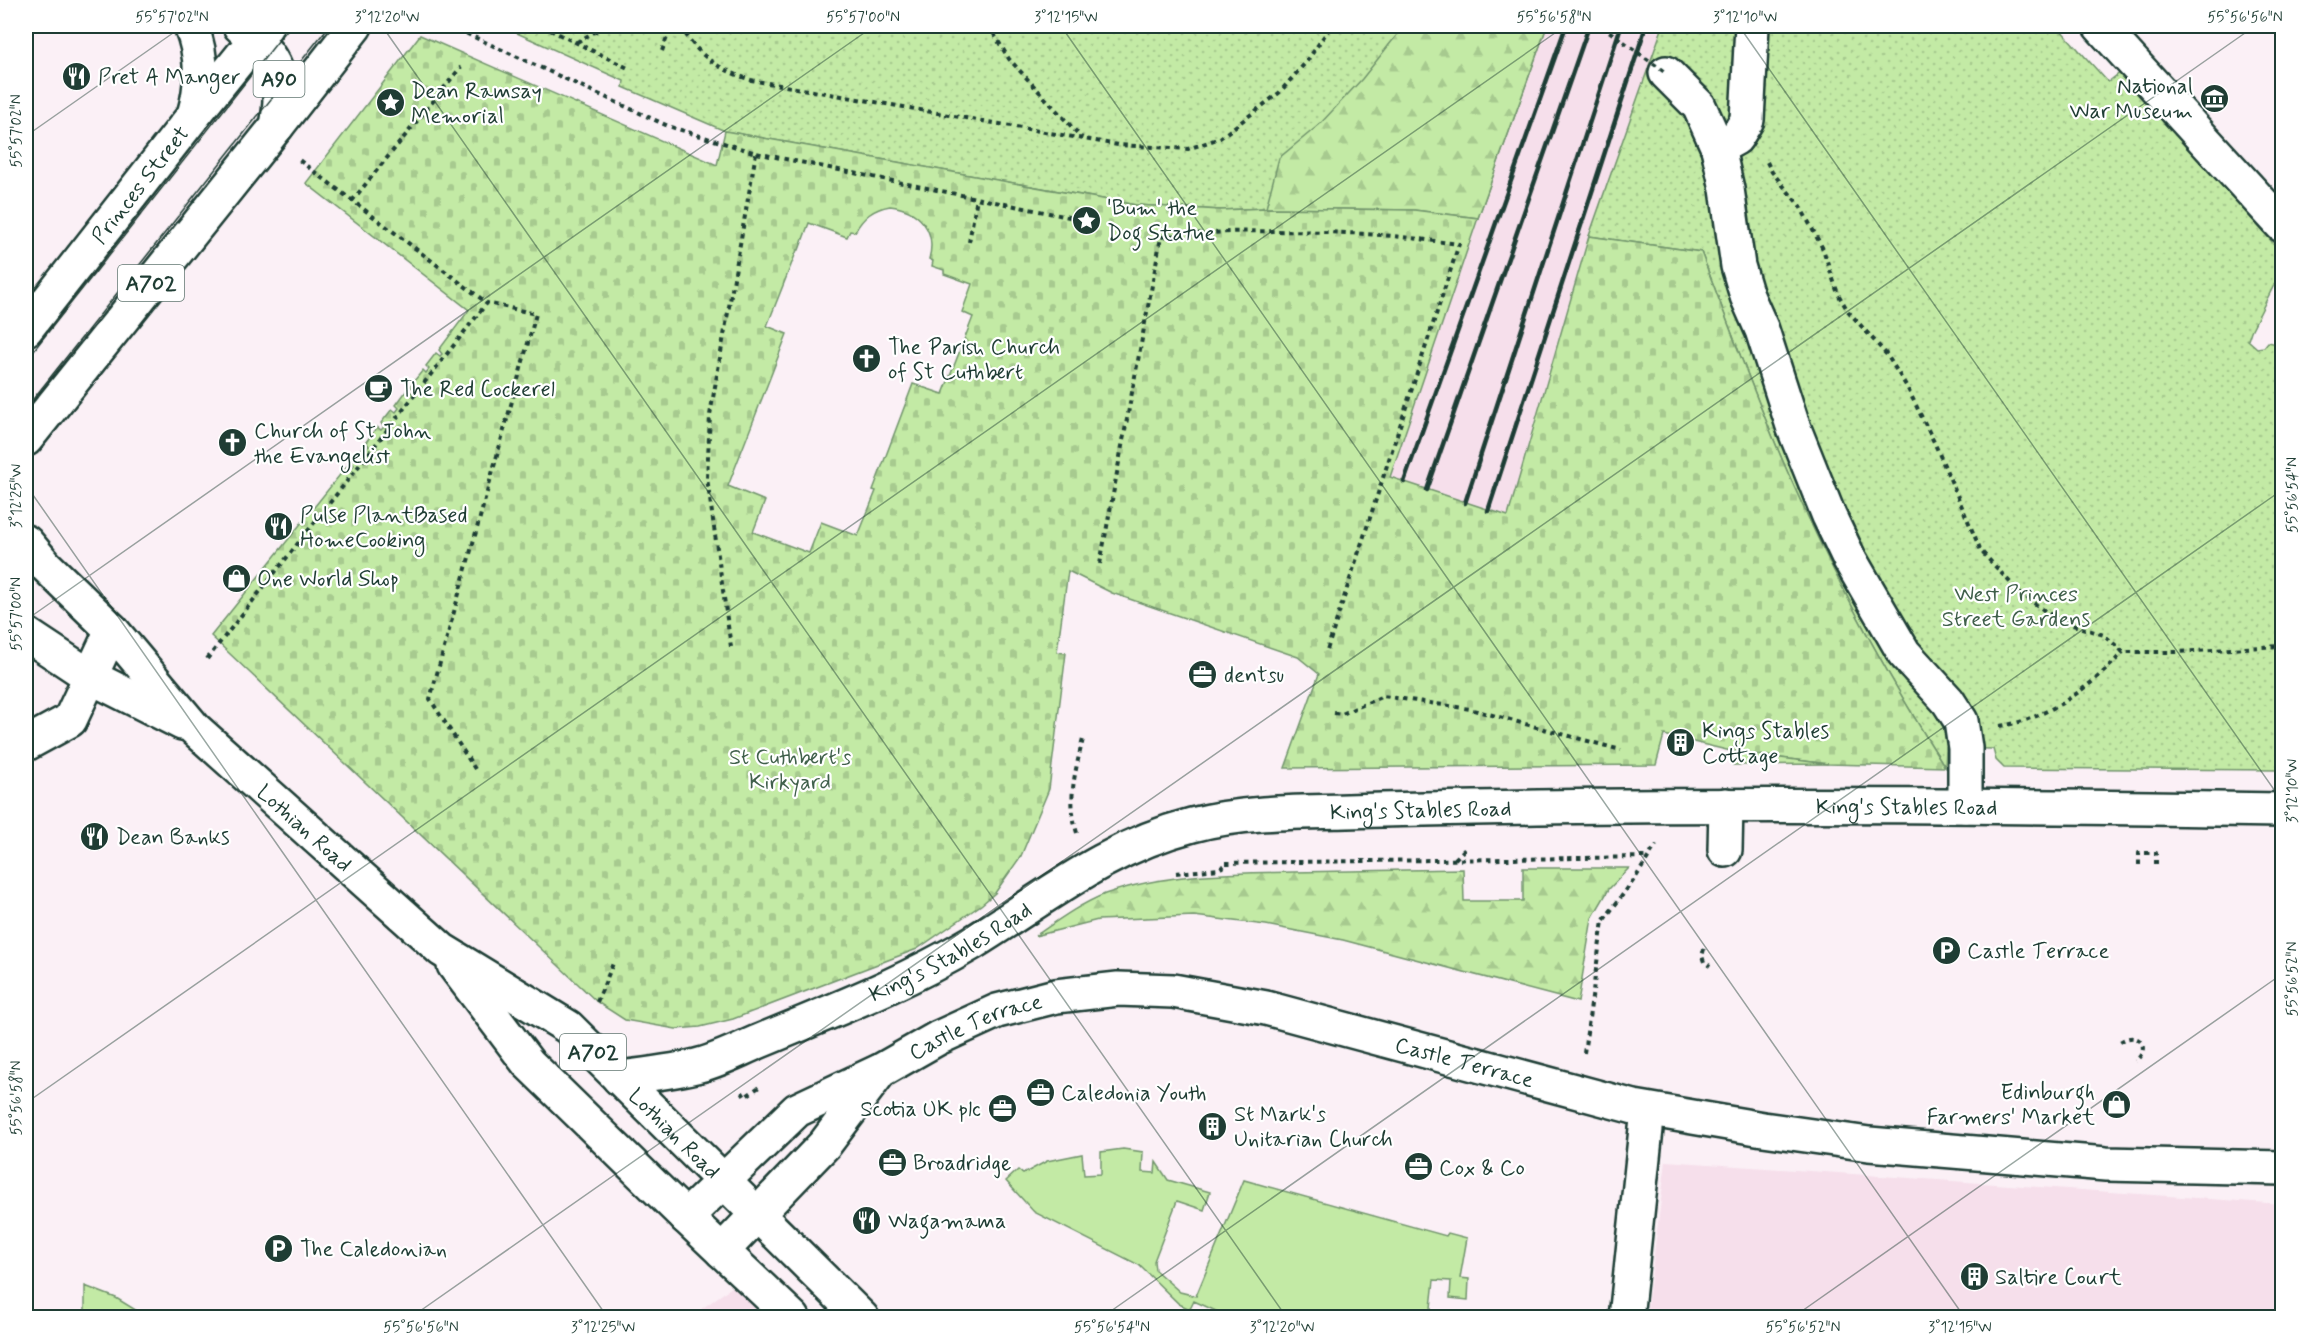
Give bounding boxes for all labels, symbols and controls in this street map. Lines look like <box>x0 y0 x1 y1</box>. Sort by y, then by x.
text: 55°57'02"N <box>135 8 209 28</box>
text: 3°12'20"W <box>355 8 419 28</box>
text: 55°57'00"N <box>826 8 900 28</box>
text: 3°12'15"W <box>1034 8 1098 28</box>
text: 55°56'58"N <box>1516 8 1592 28</box>
text: 3°12'10"W <box>1713 8 1777 28</box>
text: 55°56'56"N <box>2207 8 2283 28</box>
restaurant icon: Pret A Manger <box>61 60 93 92</box>
road number: A90 <box>254 61 304 97</box>
place label: Pret A Manger <box>98 64 241 95</box>
place label: National War Museum <box>2070 73 2193 126</box>
place label: Dean Ramsay Memorial <box>411 78 542 131</box>
museum icon: National War Museum <box>2198 82 2230 114</box>
place icon: Dean Ramsay Memorial <box>374 87 406 119</box>
text: 55°57'02"N <box>7 94 27 168</box>
street label: Princes Street <box>86 121 196 250</box>
place label: 'Bum' the Dog Statue <box>1107 195 1215 251</box>
place icon: 'Bum' the Dog Statue <box>1070 204 1102 236</box>
road number: A702 <box>118 265 184 301</box>
place label: The Parish Church of St Cuthbert <box>888 334 1060 387</box>
church icon: The Parish Church of St Cuthbert <box>851 343 883 375</box>
cafe icon: The Red Cockerel <box>363 372 395 404</box>
place label: The Red Cockerel <box>400 376 555 404</box>
place label: Church of St John the Evangelist <box>254 418 431 474</box>
church icon: Church of St John the Evangelist <box>217 427 249 459</box>
text: 55°56'54"N <box>2283 457 2303 533</box>
text: 3°12'25"W <box>7 464 27 528</box>
place label: Pulse PlantBased HomeCooking <box>300 502 468 558</box>
restaurant icon: Pulse PlantBased HomeCooking <box>263 511 295 543</box>
shop icon: One World Shop <box>220 562 252 594</box>
place label: One World Shop <box>257 566 399 594</box>
text: 55°57'00"N <box>7 577 27 651</box>
park label: West Princes Street Gardens <box>1942 581 2091 634</box>
office icon: dentsu <box>1187 658 1219 690</box>
place label: dentsu <box>1224 662 1284 690</box>
place label: Kings Stables Cottage <box>1702 718 1829 772</box>
building icon: Kings Stables Cottage <box>1665 727 1697 759</box>
park label: St Cuthbert's Kirkyard <box>729 744 851 797</box>
text: 3°12'10"W <box>2283 759 2303 823</box>
street label: Lothian Road <box>250 779 357 879</box>
street label: King's Stables Road <box>1816 794 1998 825</box>
street label: King's Stables Road <box>1330 795 1512 830</box>
restaurant icon: Dean Banks <box>79 820 111 852</box>
place label: Dean Banks <box>116 824 230 852</box>
street label: King's Stables Road <box>865 896 1037 1009</box>
parking icon: Castle Terrace <box>1930 934 1962 966</box>
place label: Castle Terrace <box>1967 938 2109 966</box>
text: 55°56'52"N <box>2283 942 2303 1016</box>
street label: Castle Terrace <box>904 988 1045 1068</box>
street label: Castle Terrace <box>1392 1031 1537 1095</box>
road number: A702 <box>560 1034 626 1070</box>
text: 55°56'58"N <box>7 1060 27 1136</box>
office icon: Caledonia Youth <box>1024 1076 1056 1108</box>
place label: Edinburgh Farmers' Market <box>1927 1079 2095 1132</box>
place label: Caledonia Youth <box>1061 1080 1207 1108</box>
street label: Lothian Road <box>622 1083 725 1186</box>
shop icon: Edinburgh Farmers' Market <box>2100 1088 2132 1120</box>
office icon: Scotia UK plc <box>986 1092 1018 1124</box>
place label: Scotia UK plc <box>860 1096 981 1124</box>
place label: St Mark's Unitarian Church <box>1234 1101 1393 1154</box>
building icon: St Mark's Unitarian Church <box>1197 1110 1229 1142</box>
office icon: Broadridge <box>876 1146 908 1178</box>
place label: Broadridge <box>913 1150 1011 1179</box>
office icon: Cox & Co <box>1402 1151 1434 1183</box>
place label: Cox & Co <box>1439 1155 1525 1183</box>
restaurant icon: Wagamama <box>851 1204 883 1236</box>
place label: Wagamama <box>888 1208 1006 1239</box>
parking icon: The Caledonian <box>263 1232 295 1264</box>
place label: The Caledonian <box>300 1236 447 1264</box>
building icon: Saltire Court <box>1958 1260 1990 1292</box>
place label: Saltire Court <box>1995 1264 2122 1292</box>
text: 55°56'56"N <box>383 1318 459 1338</box>
text: 3°12'25"W <box>571 1318 635 1338</box>
text: 55°56'54"N <box>1074 1318 1150 1338</box>
text: 3°12'20"W <box>1250 1318 1314 1338</box>
text: 55°56'52"N <box>1766 1318 1840 1338</box>
text: 3°12'15"W <box>1928 1318 1992 1338</box>

